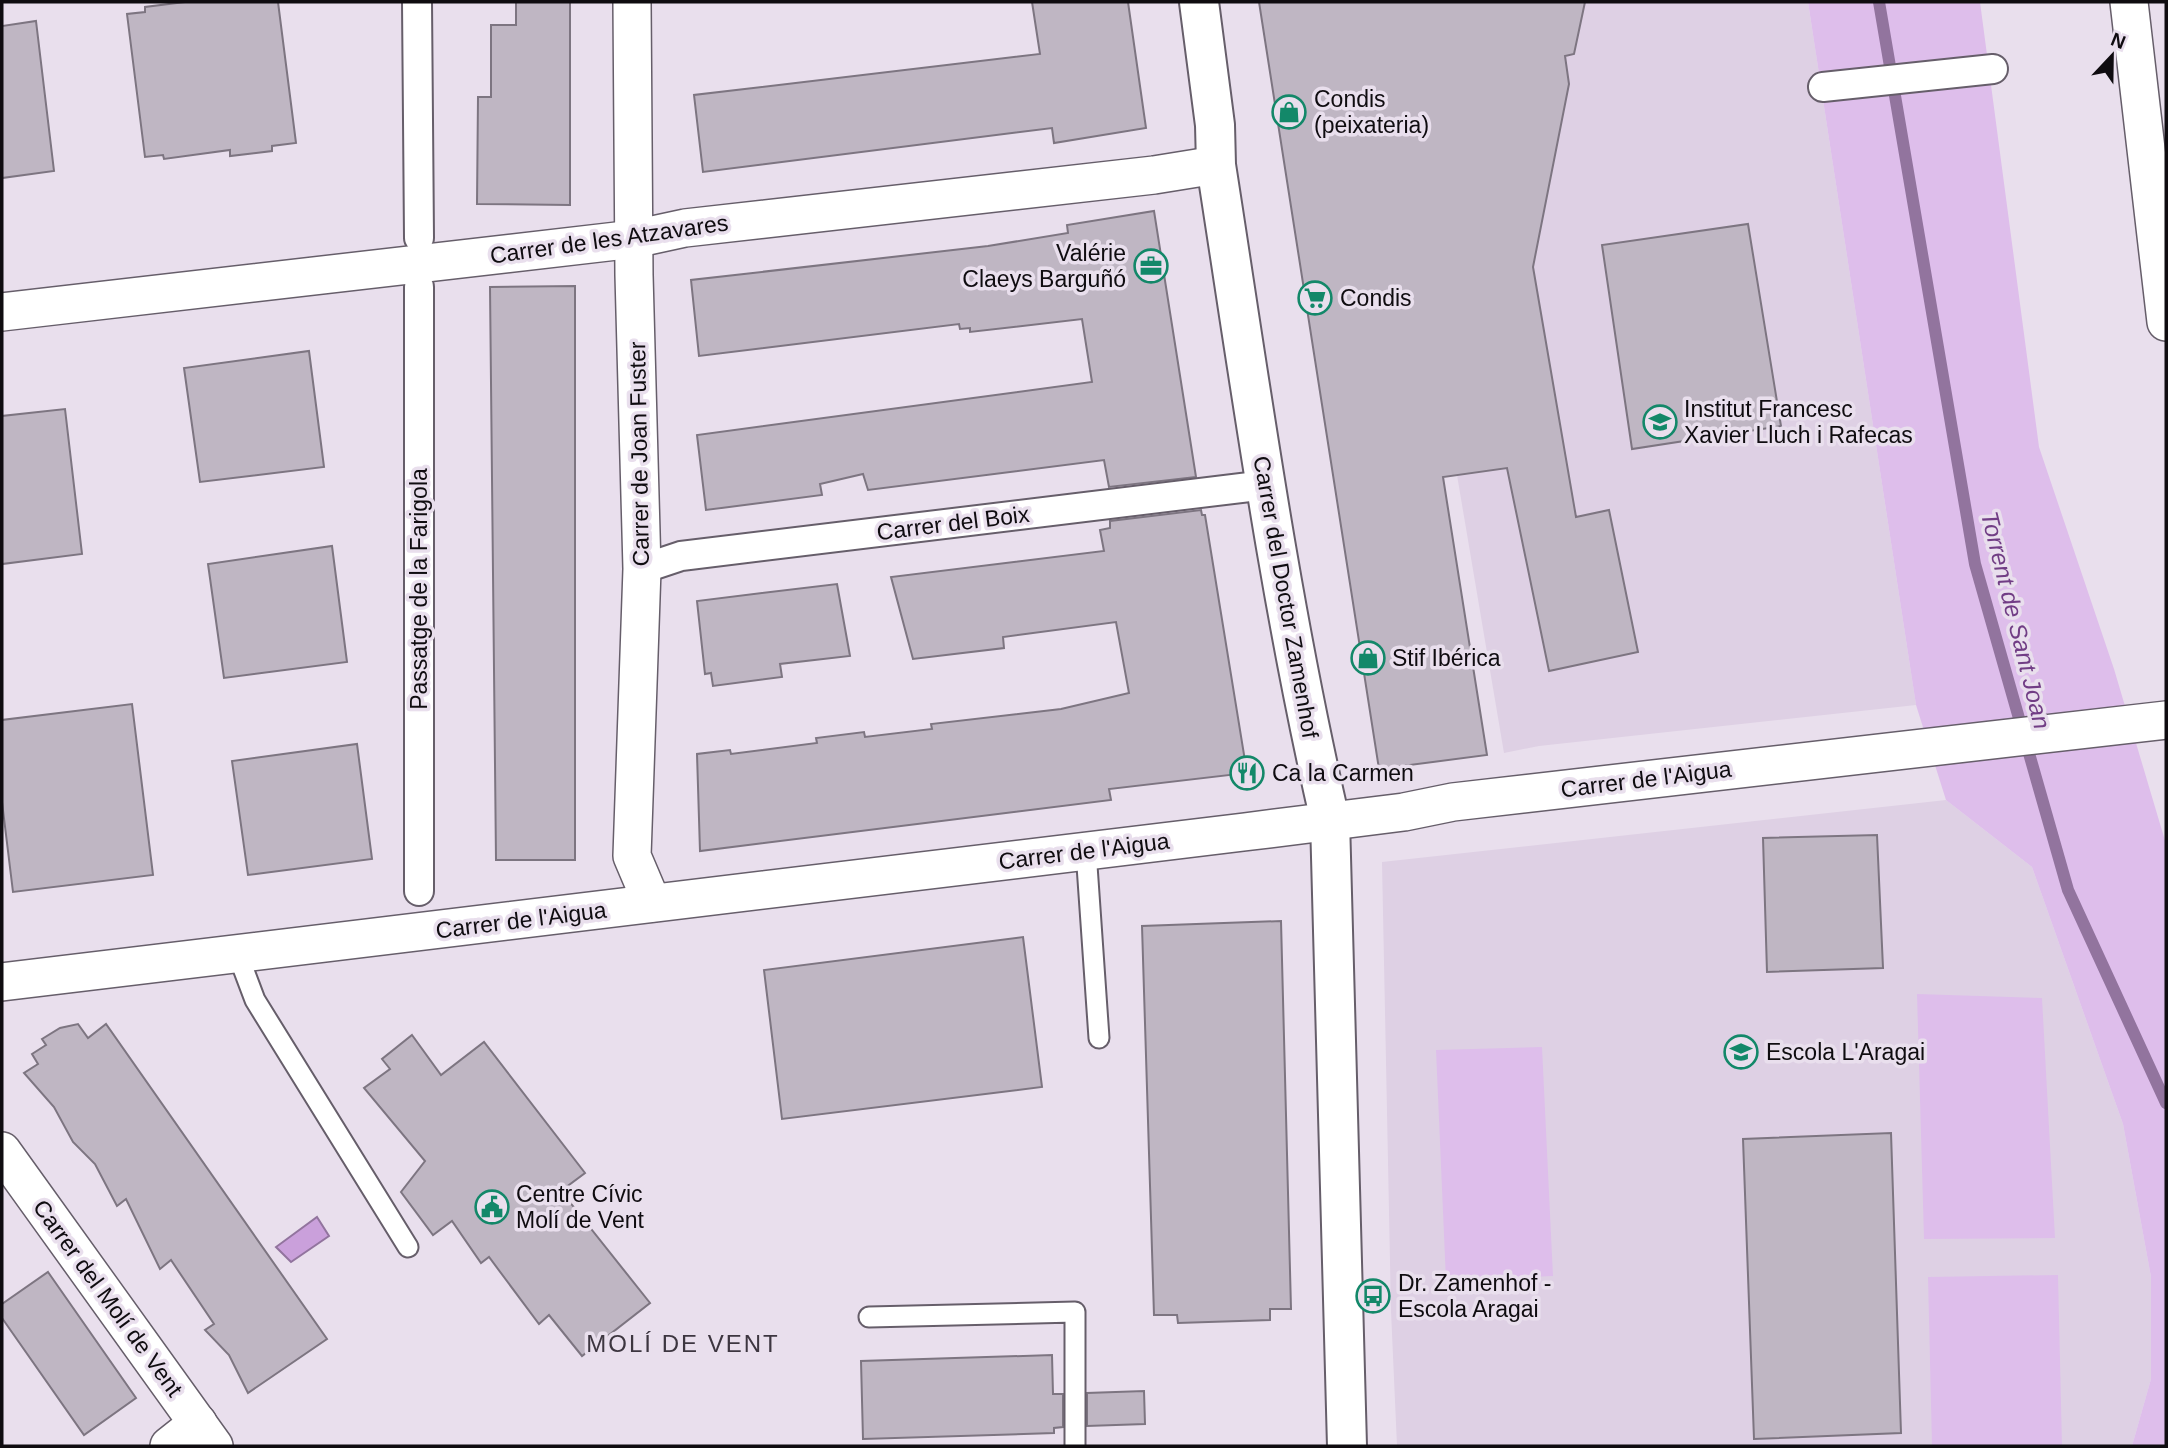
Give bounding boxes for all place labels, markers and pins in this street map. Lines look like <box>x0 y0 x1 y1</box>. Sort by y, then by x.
place label: Condis (peixateria) <box>1314 86 1429 138</box>
shop icon: Condis (peixateria) <box>1270 93 1308 131</box>
place label: Valérie Claeys Barguñó <box>962 240 1126 292</box>
office icon: Valérie Claeys Barguñó <box>1132 247 1170 285</box>
supermarket icon: Condis <box>1296 279 1334 317</box>
place label: Condis <box>1340 285 1412 311</box>
place label: Institut Francesc Xavier Lluch i Rafecas <box>1684 396 1913 448</box>
school or university icon: Institut Francesc Xavier Lluch i Rafecas <box>1641 403 1679 441</box>
shop icon: Stif Ibérica <box>1349 639 1387 677</box>
place label: Stif Ibérica <box>1392 645 1501 671</box>
restaurant icon: Ca la Carmen <box>1228 754 1266 792</box>
place label: Ca la Carmen <box>1272 760 1414 786</box>
school or university icon: Escola L'Aragai <box>1722 1033 1760 1071</box>
place label: Escola L'Aragai <box>1766 1039 1925 1065</box>
place label: Centre Cívic Molí de Vent <box>516 1181 644 1233</box>
public building icon: Centre Cívic Molí de Vent <box>473 1188 511 1226</box>
place label: Dr. Zamenhof - Escola Aragai <box>1398 1270 1551 1322</box>
bus stop icon: Dr. Zamenhof - Escola Aragai <box>1354 1277 1392 1315</box>

